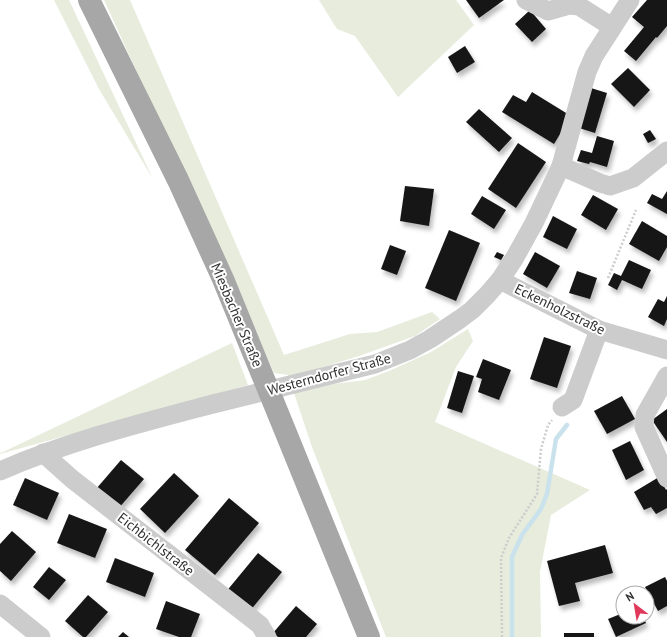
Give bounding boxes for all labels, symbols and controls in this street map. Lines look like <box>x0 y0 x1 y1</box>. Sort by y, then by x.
street label: Miesbacher Straße <box>207 260 267 370</box>
street label: Eckenholzstraße <box>512 279 608 339</box>
street label: Westerndorfer Straße <box>265 349 393 399</box>
street label: Eichbichlstraße <box>114 508 198 580</box>
north arrow <box>615 585 655 625</box>
text: N <box>623 589 637 604</box>

